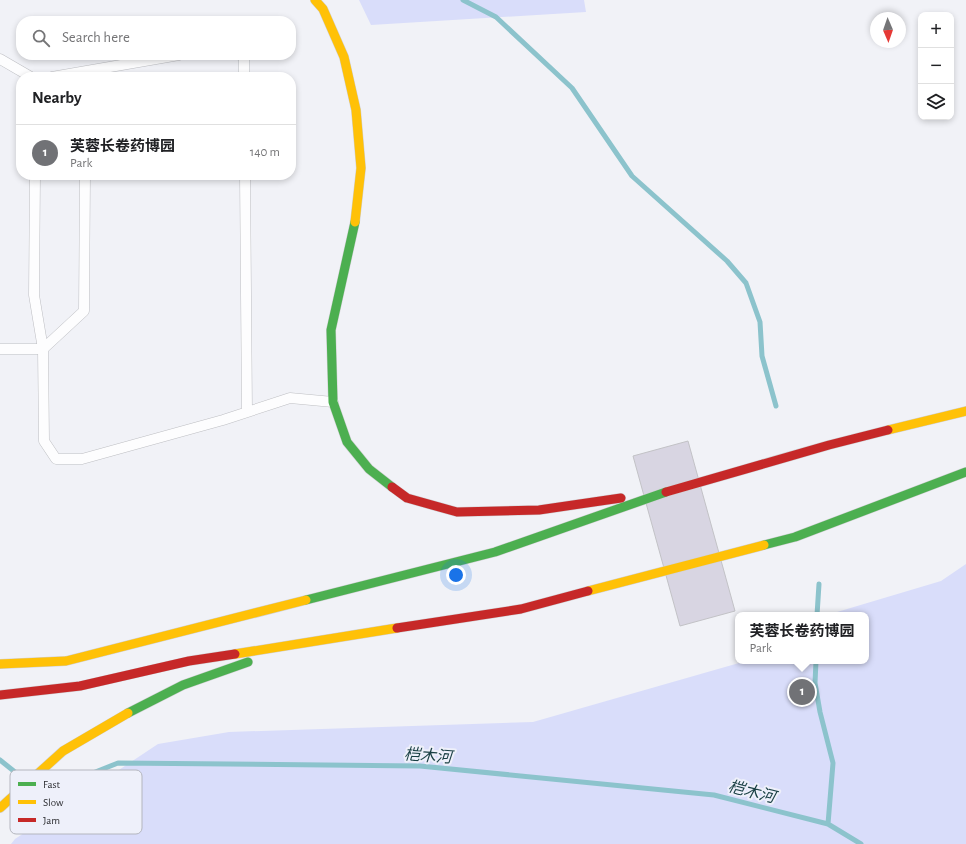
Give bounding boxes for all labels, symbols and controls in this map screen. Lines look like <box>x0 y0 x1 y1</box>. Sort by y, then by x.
north arrow <box>870 12 906 48</box>
map controls <box>918 12 954 120</box>
button: + <box>918 12 954 48</box>
search box <box>16 16 296 60</box>
icon: search <box>30 27 52 49</box>
text: Search here <box>62 30 130 45</box>
button: − <box>918 48 954 84</box>
button: layers <box>918 84 954 120</box>
text: Nearby <box>32 89 82 106</box>
text: 芙蓉长卷药博园 <box>70 139 175 154</box>
text: 1 <box>43 146 47 159</box>
text: 140 m <box>250 146 280 159</box>
text: Park <box>70 157 92 170</box>
your location <box>446 565 466 585</box>
popup <box>735 612 869 664</box>
text: 芙蓉长卷药博园 <box>749 624 855 639</box>
text: Park <box>749 642 772 655</box>
pin: 1 <box>789 677 815 707</box>
water label: 桤木河 <box>403 745 455 766</box>
legend <box>10 770 142 834</box>
water label: 桤木河 <box>727 777 780 806</box>
text: Fast <box>43 779 61 790</box>
text: Slow <box>43 797 64 808</box>
text: Jam <box>43 815 60 826</box>

